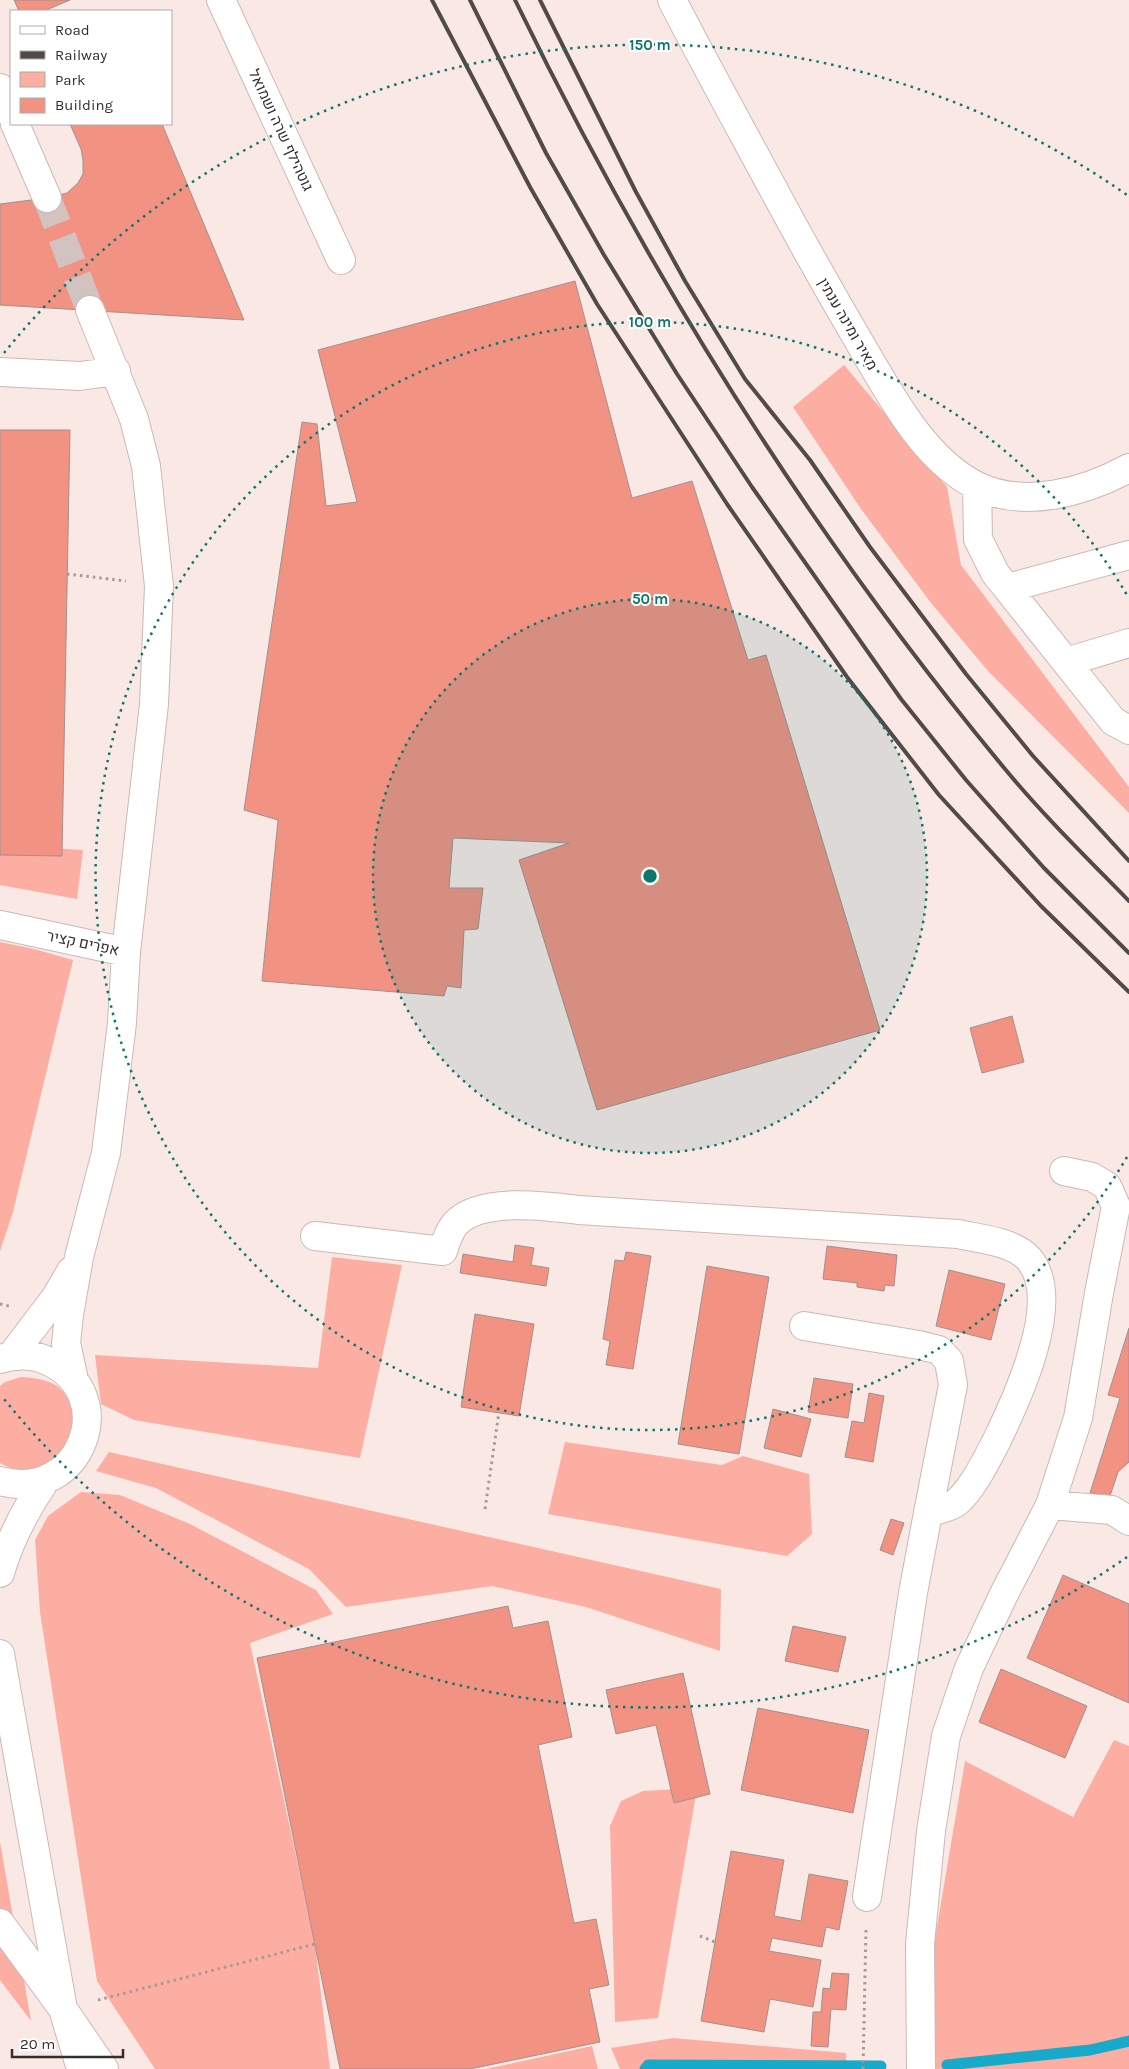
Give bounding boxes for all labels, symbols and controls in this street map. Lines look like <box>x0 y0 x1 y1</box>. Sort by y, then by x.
legend <box>10 10 172 125</box>
text: Road <box>55 21 90 39</box>
text: 150 m <box>629 36 671 54</box>
text: Railway <box>55 46 107 64</box>
street label: גוטהילף שרה ושמואל <box>245 66 317 194</box>
text: Park <box>55 71 85 89</box>
text: Building <box>55 96 113 114</box>
street label: מאיר ומינה ענתין <box>814 275 882 373</box>
text: 100 m <box>629 313 671 331</box>
text: 50 m <box>632 590 668 608</box>
centre of rings <box>641 867 659 885</box>
street label: אפרים קציר <box>45 927 121 959</box>
scale bar <box>12 2026 124 2058</box>
text: 20 m <box>20 2035 55 2053</box>

